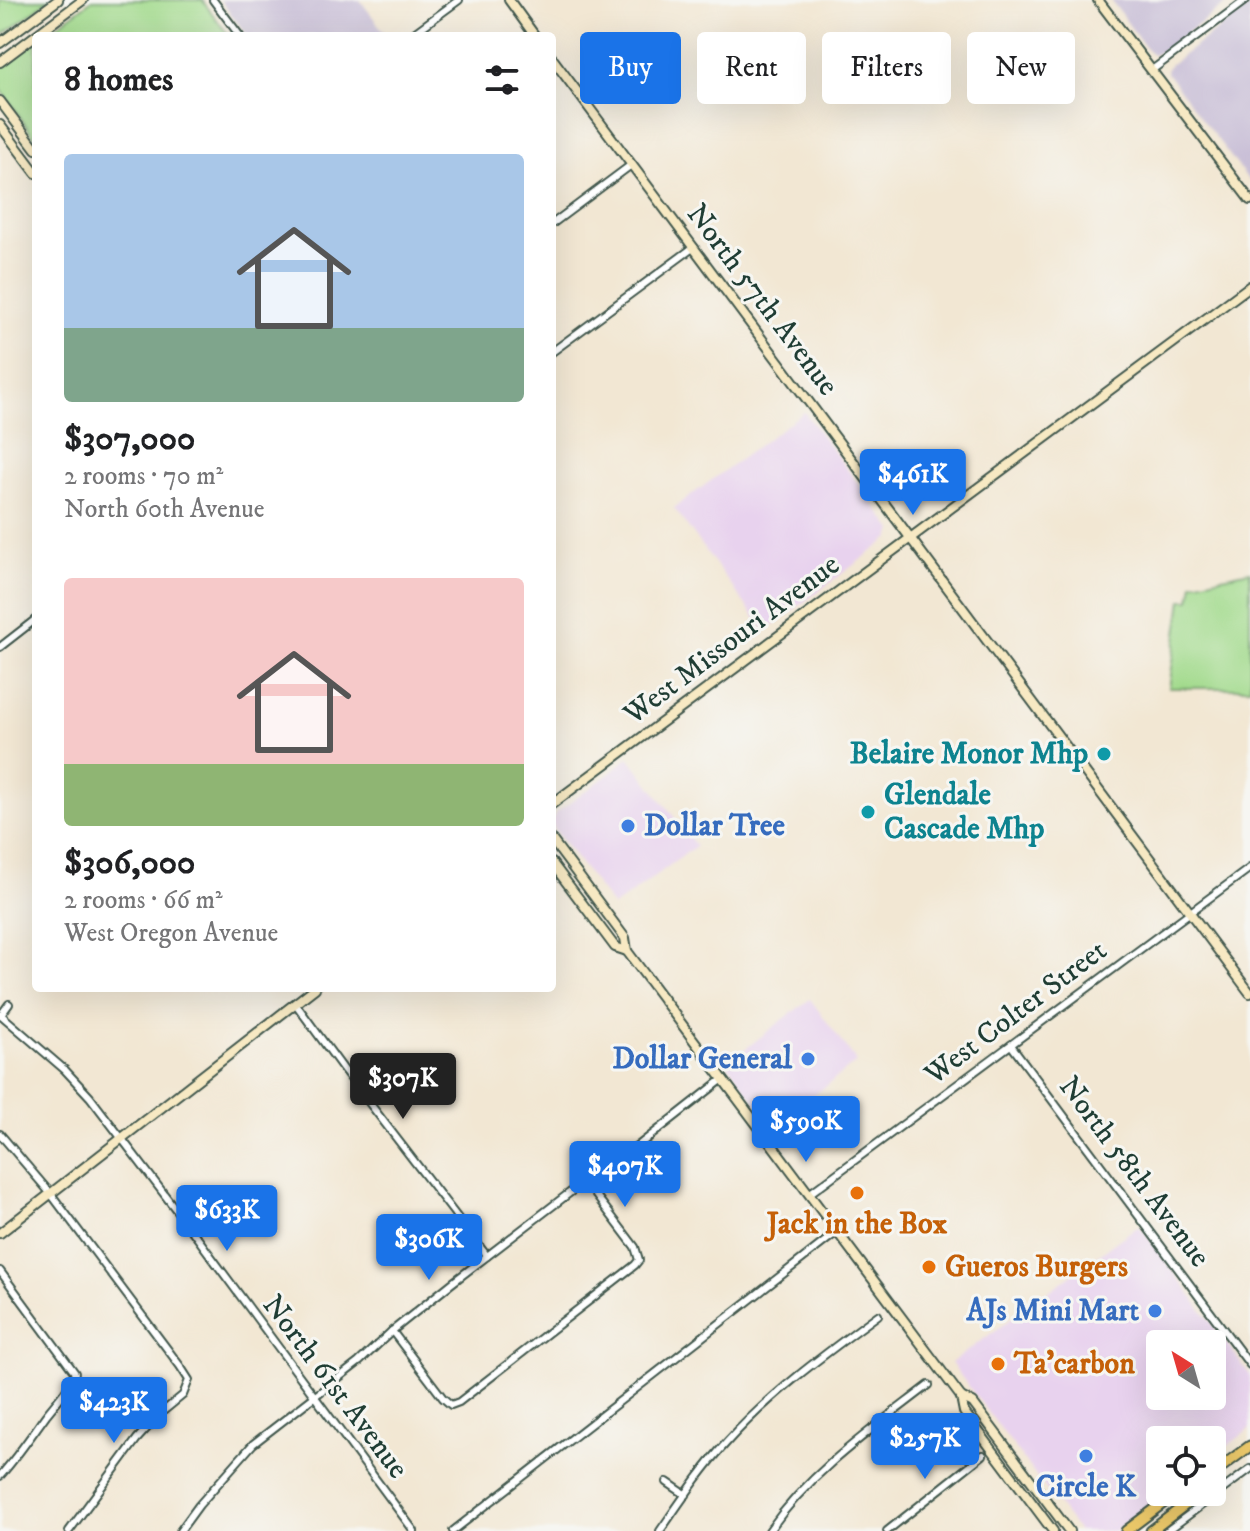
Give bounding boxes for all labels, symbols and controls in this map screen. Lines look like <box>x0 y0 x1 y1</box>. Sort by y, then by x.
chip: Buy <box>580 32 681 104</box>
chip: Rent <box>697 32 806 104</box>
chip: Filters <box>822 32 951 104</box>
chip: New <box>967 32 1075 104</box>
icon: filters <box>480 58 524 102</box>
text: 8 homes <box>64 59 173 101</box>
street label: North 57th Avenue <box>678 197 846 403</box>
icon: home <box>222 206 366 350</box>
text: $307,000 <box>64 418 195 460</box>
pin: $461K <box>857 449 969 517</box>
text: $461K <box>878 458 948 491</box>
text: 2 rooms · 70 m² <box>64 460 223 493</box>
text: North 60th Avenue <box>64 493 265 526</box>
street label: West Missouri Avenue <box>616 547 847 734</box>
icon: home <box>222 630 366 774</box>
place label: Belaire Monor Mhp <box>850 736 1088 773</box>
marker: Belaire Monor Mhp <box>1095 745 1113 763</box>
place label: Glendale Cascade Mhp <box>884 777 1044 848</box>
marker: Glendale Cascade Mhp <box>859 803 877 821</box>
place label: Dollar Tree <box>644 808 785 845</box>
marker: Dollar Tree <box>619 817 637 835</box>
text: $306,000 <box>64 842 195 884</box>
text: 2 rooms · 66 m² <box>64 884 223 917</box>
text: West Oregon Avenue <box>64 917 278 950</box>
street label: West Colter Street <box>917 932 1114 1094</box>
place label: Dollar General <box>613 1041 793 1078</box>
marker: Dollar General <box>799 1050 817 1068</box>
pin: $307K <box>347 1053 459 1121</box>
text: $307K <box>368 1062 438 1095</box>
street label: North 58th Avenue <box>1050 1069 1218 1275</box>
pin: $590K <box>750 1096 862 1164</box>
text: $590K <box>770 1105 842 1138</box>
pin: $407K <box>569 1141 681 1209</box>
text: $407K <box>587 1150 663 1183</box>
marker: Jack in the Box <box>848 1184 866 1202</box>
pin: $633K <box>171 1185 283 1253</box>
text: $633K <box>194 1194 260 1227</box>
place label: Jack in the Box <box>764 1206 948 1243</box>
pin: $306K <box>373 1214 485 1282</box>
text: $306K <box>394 1223 464 1256</box>
place label: Gueros Burgers <box>945 1249 1128 1286</box>
marker: Gueros Burgers <box>920 1258 938 1276</box>
street label: North 61st Avenue <box>254 1288 416 1486</box>
place label: AJs Mini Mart <box>966 1293 1139 1330</box>
marker: AJs Mini Mart <box>1146 1302 1164 1320</box>
north arrow <box>1146 1330 1226 1410</box>
map controls <box>1146 1330 1226 1506</box>
place label: Ta'carbon <box>1013 1346 1135 1383</box>
marker: Ta'carbon <box>989 1355 1007 1373</box>
pin: $423K <box>58 1377 170 1445</box>
text: $423K <box>79 1386 149 1419</box>
pin: $257K <box>869 1413 981 1481</box>
text: $257K <box>889 1422 961 1455</box>
button: locate <box>1146 1426 1226 1506</box>
marker: Circle K <box>1077 1447 1095 1465</box>
place label: Circle K <box>1036 1469 1137 1506</box>

